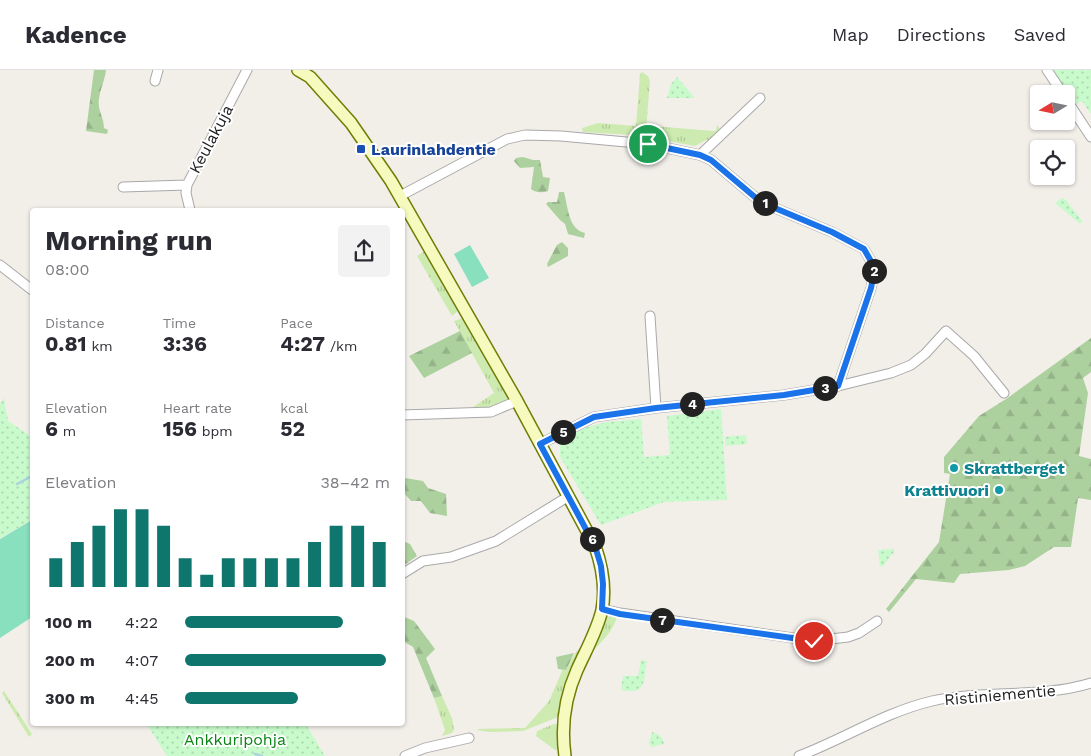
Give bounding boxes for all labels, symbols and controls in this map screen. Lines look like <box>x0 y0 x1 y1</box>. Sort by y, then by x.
text: Kadence <box>25 21 127 49</box>
text: Map <box>832 24 869 45</box>
text: Directions <box>897 24 986 45</box>
text: Saved <box>1014 24 1066 45</box>
north arrow <box>1030 85 1075 130</box>
map controls <box>1030 85 1075 185</box>
street label: Keulakuja <box>185 101 237 177</box>
pin <box>627 123 669 165</box>
icon: arrive <box>634 130 662 158</box>
place label: Laurinlahdentie <box>371 140 496 159</box>
button: locate <box>1030 140 1075 185</box>
marker: Laurinlahdentie <box>355 143 367 155</box>
pin: 1 <box>752 190 778 216</box>
text: 1 <box>762 195 769 211</box>
text: Morning run <box>45 224 213 257</box>
button: share <box>338 225 390 277</box>
pin: 2 <box>862 258 886 284</box>
text: 08:00 <box>45 260 89 279</box>
text: 2 <box>870 263 879 279</box>
text: Distance <box>45 315 105 331</box>
text: Time <box>163 315 196 331</box>
text: Pace <box>280 315 313 331</box>
text: 0.81 <box>45 331 87 356</box>
text: 3:36 <box>163 331 207 356</box>
text: 4:27 <box>280 331 325 356</box>
text: km <box>87 338 113 354</box>
text: /km <box>325 338 357 354</box>
pin: 3 <box>812 376 838 400</box>
text: 3 <box>821 380 830 396</box>
pin: 4 <box>680 392 704 416</box>
text: 4 <box>688 396 697 412</box>
text: Elevation <box>45 400 108 416</box>
text: Heart rate <box>163 400 232 416</box>
text: kcal <box>280 400 308 416</box>
text: 6 <box>45 416 58 441</box>
text: 156 <box>163 416 197 441</box>
text: 52 <box>280 416 305 441</box>
pin: 5 <box>550 420 576 444</box>
text: m <box>58 423 76 439</box>
text: bpm <box>197 423 233 439</box>
text: 5 <box>559 424 568 440</box>
place label: Skrattberget <box>964 459 1065 478</box>
marker: Skrattberget <box>948 462 960 474</box>
text: Elevation <box>45 473 116 492</box>
text: 38–42 m <box>320 473 390 492</box>
place label: Krattivuori <box>904 481 989 500</box>
marker: Krattivuori <box>993 484 1005 496</box>
pin: 6 <box>580 526 604 552</box>
text: 6 <box>588 531 597 547</box>
pin: 7 <box>650 608 674 632</box>
text: 7 <box>658 612 667 628</box>
text: 100 m <box>45 613 92 632</box>
text: 4:22 <box>125 613 158 632</box>
pin <box>793 620 835 662</box>
icon: check <box>800 627 828 655</box>
text: 200 m <box>45 651 95 670</box>
text: 4:07 <box>125 651 158 670</box>
street label: Ristiniementie <box>943 681 1057 709</box>
text: 300 m <box>45 689 95 708</box>
text: 4:45 <box>125 689 159 708</box>
park label: Ankkuripohja <box>184 730 286 749</box>

